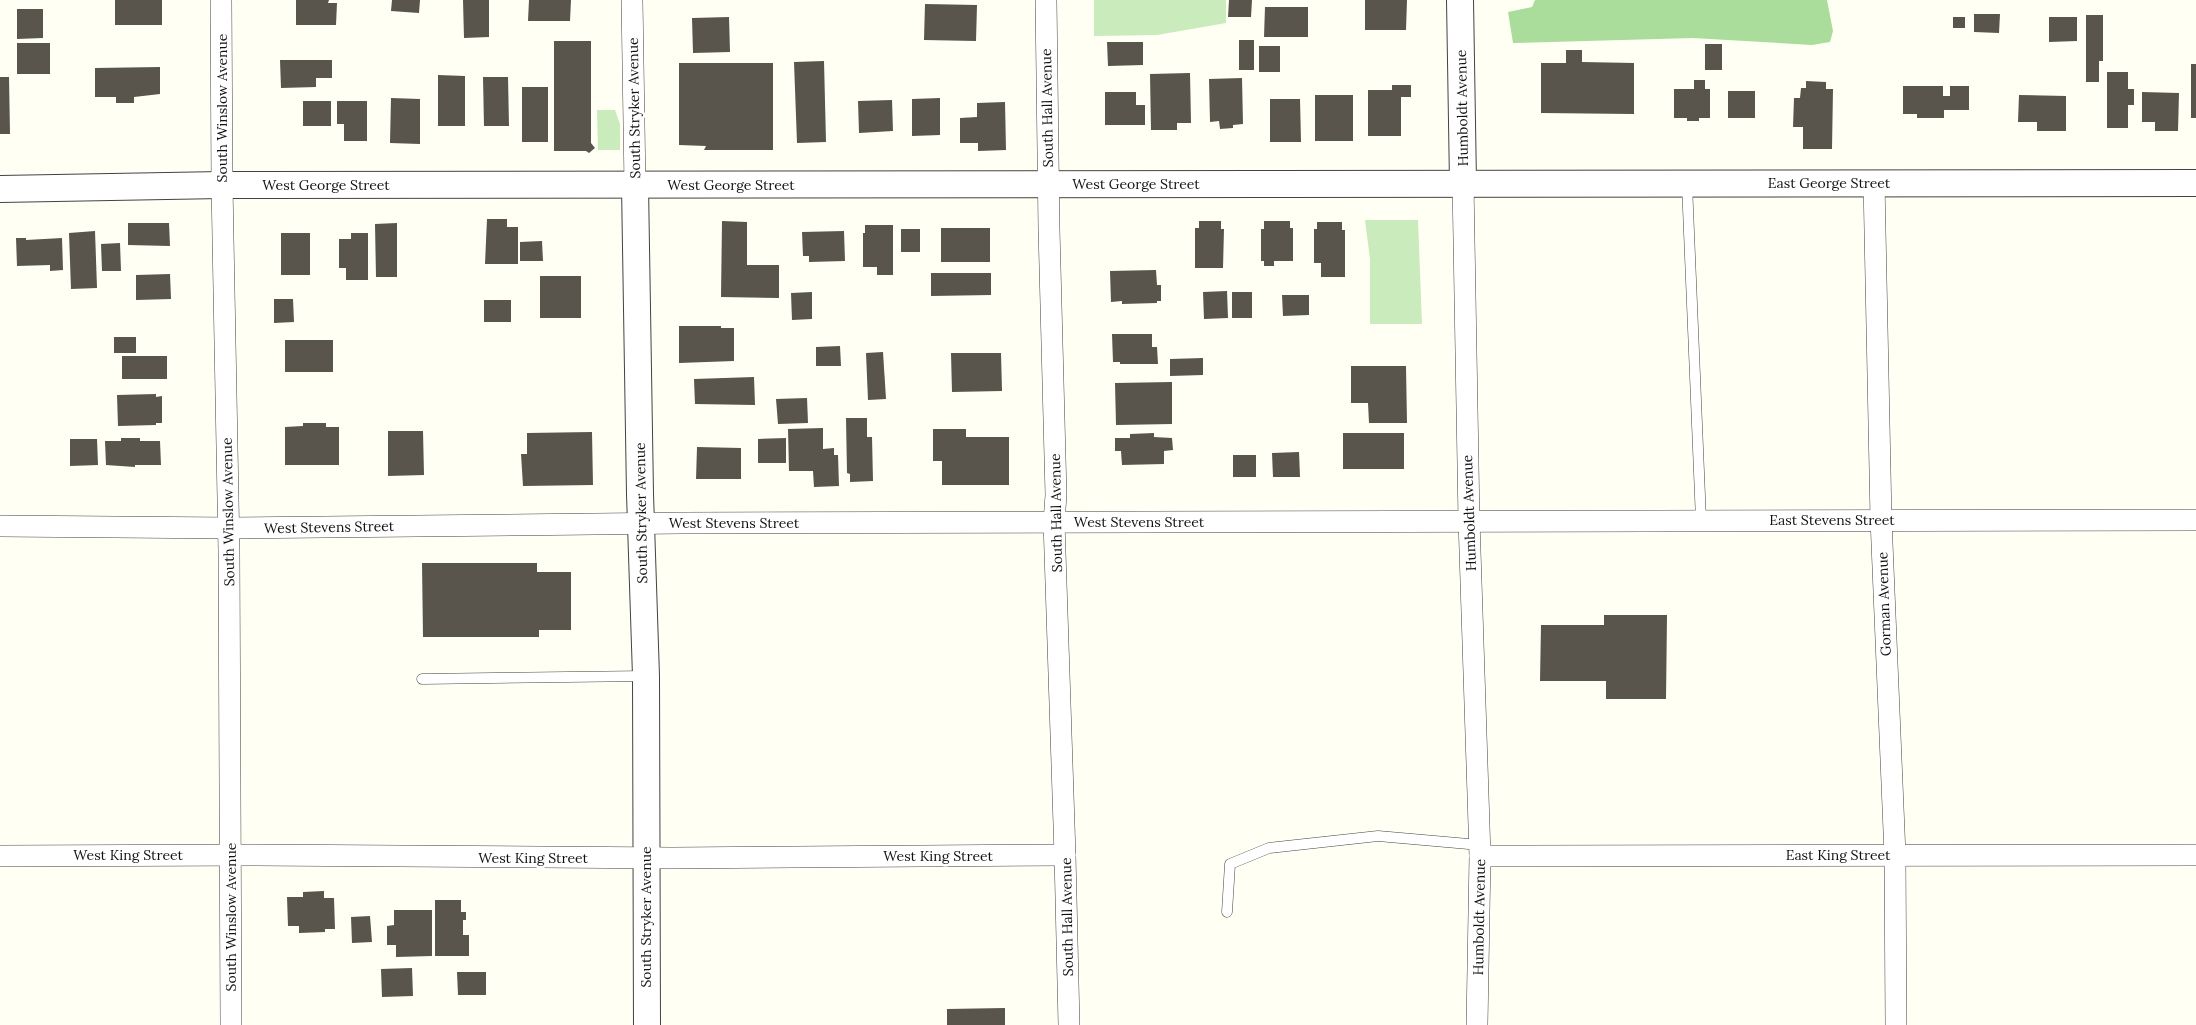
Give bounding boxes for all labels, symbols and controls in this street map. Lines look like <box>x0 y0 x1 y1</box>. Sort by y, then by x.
street label: South Winslow Avenue <box>213 33 231 182</box>
street label: South Stryker Avenue <box>624 37 644 179</box>
street label: South Hall Avenue <box>1037 48 1057 168</box>
street label: Humboldt Avenue <box>1452 49 1472 166</box>
street label: East George Street <box>1768 174 1891 192</box>
street label: West George Street <box>1072 175 1200 193</box>
street label: West George Street <box>262 176 390 194</box>
street label: West George Street <box>667 176 795 194</box>
street label: South Winslow Avenue <box>218 437 238 587</box>
street label: South Stryker Avenue <box>631 442 651 584</box>
street label: South Hall Avenue <box>1046 453 1066 573</box>
street label: Humboldt Avenue <box>1458 454 1480 572</box>
street label: East Stevens Street <box>1769 511 1895 529</box>
street label: West Stevens Street <box>1074 513 1205 531</box>
street label: West Stevens Street <box>669 514 800 532</box>
street label: West Stevens Street <box>264 517 395 537</box>
street label: Gorman Avenue <box>1873 551 1895 656</box>
street label: South Winslow Avenue <box>222 842 240 991</box>
street label: West King Street <box>73 846 183 864</box>
street label: South Stryker Avenue <box>637 846 655 988</box>
street label: East King Street <box>1786 846 1891 864</box>
street label: West King Street <box>883 847 993 865</box>
street label: West King Street <box>478 849 588 867</box>
street label: South Hall Avenue <box>1057 857 1077 977</box>
street label: Humboldt Avenue <box>1469 858 1489 975</box>

